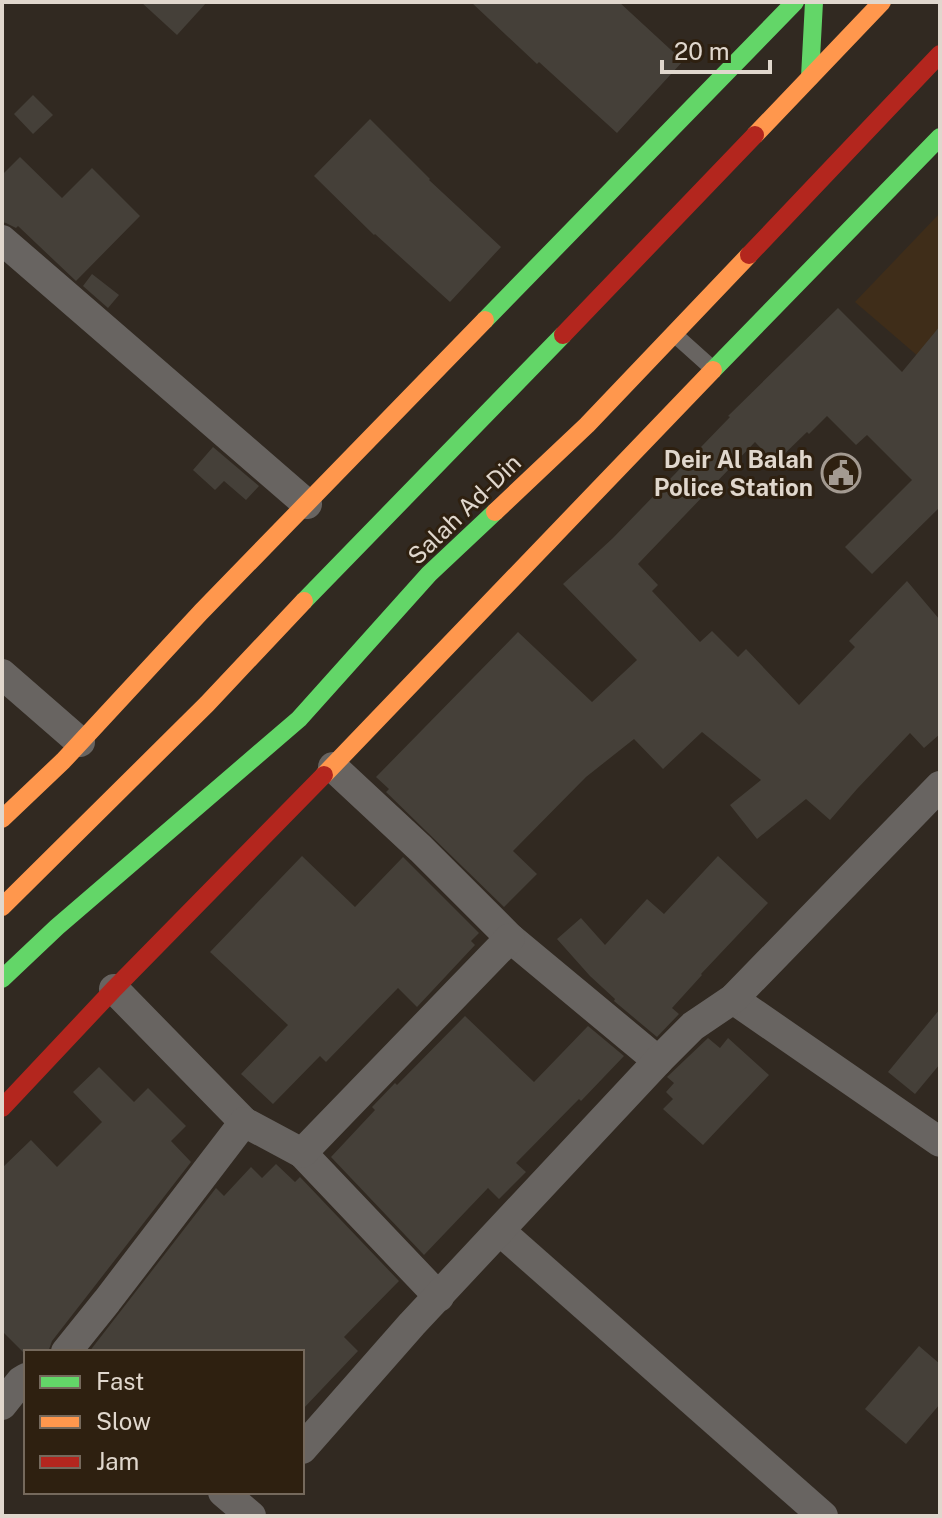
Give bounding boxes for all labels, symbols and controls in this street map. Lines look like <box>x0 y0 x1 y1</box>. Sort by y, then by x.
scale bar <box>662 24 770 74</box>
text: 20 m <box>674 37 730 65</box>
place label: Deir Al Balah Police Station <box>654 445 813 501</box>
street label: Salah Ad-Din <box>402 448 526 570</box>
public building icon: Deir Al Balah Police Station <box>820 452 862 494</box>
legend <box>24 1350 304 1494</box>
text: Fast <box>96 1367 144 1395</box>
text: Slow <box>96 1407 151 1435</box>
text: Jam <box>96 1447 139 1475</box>

